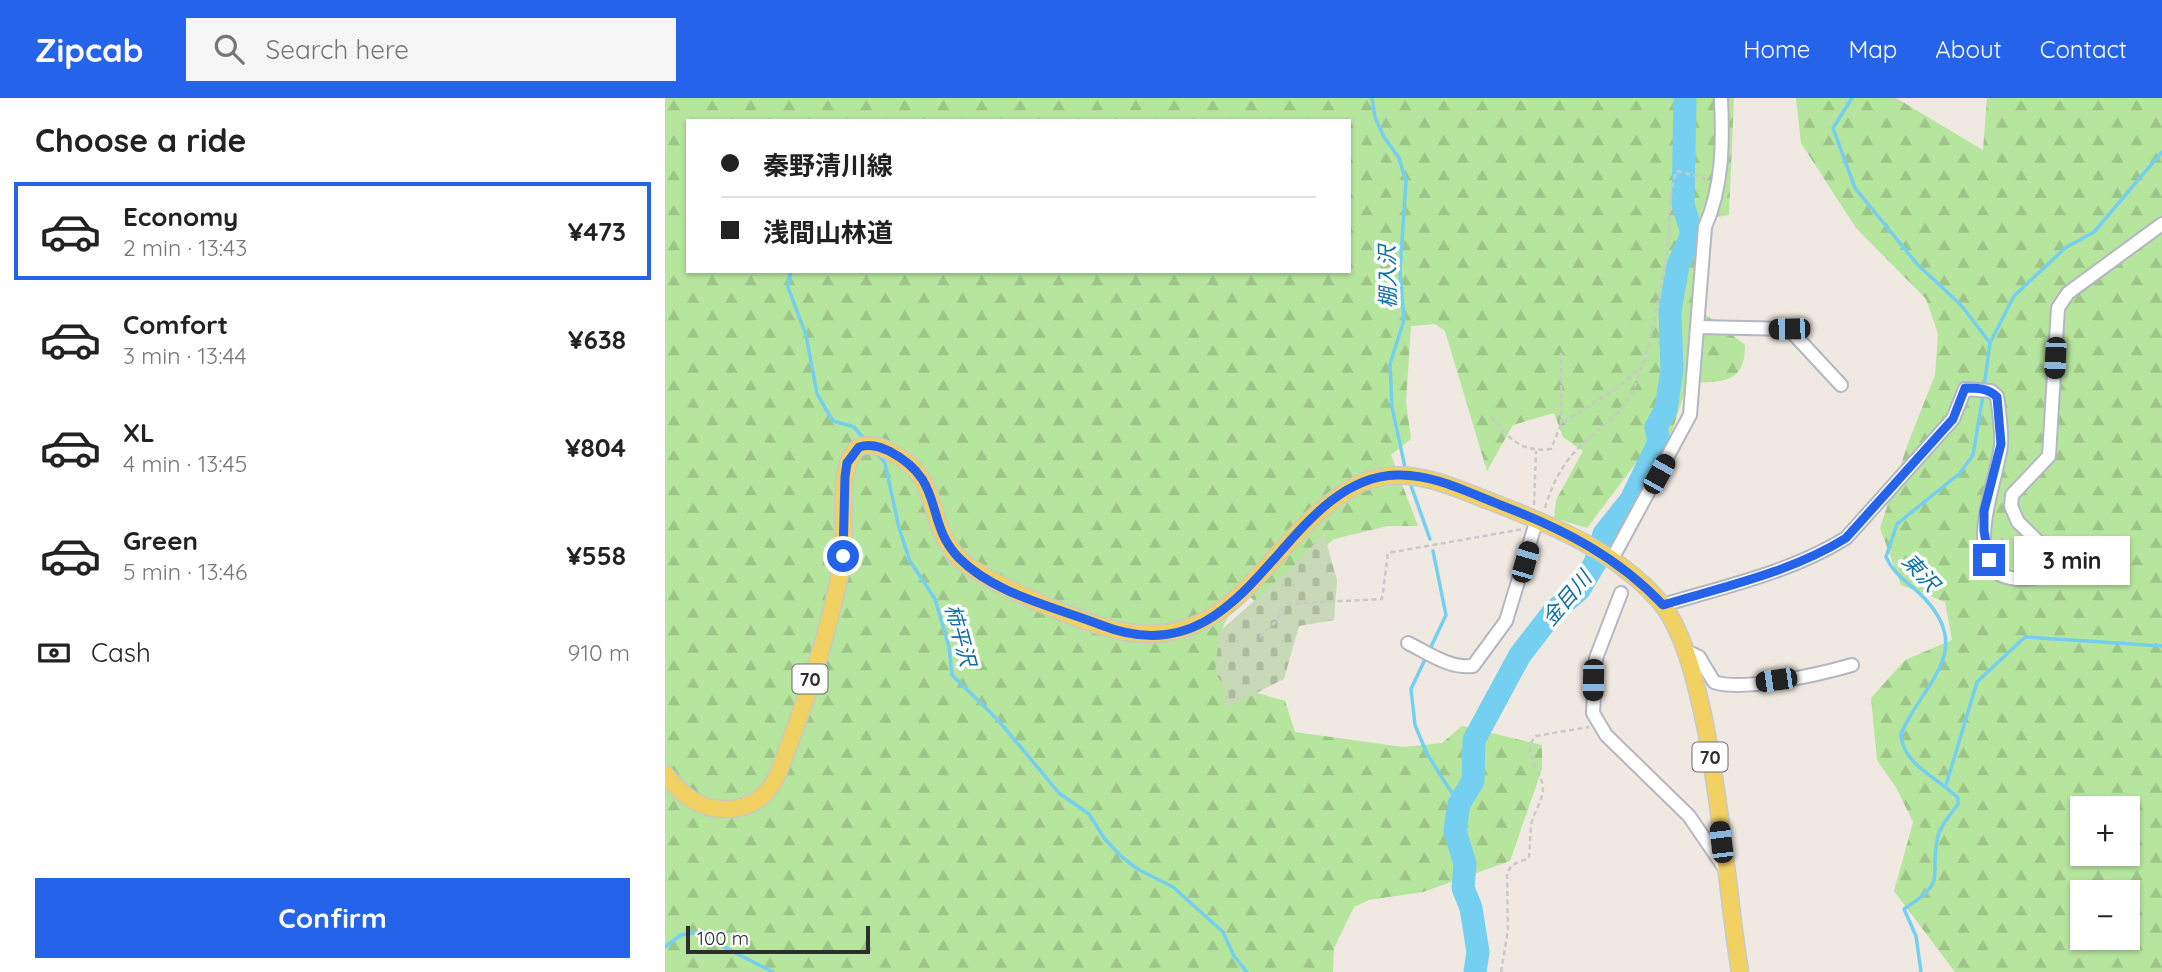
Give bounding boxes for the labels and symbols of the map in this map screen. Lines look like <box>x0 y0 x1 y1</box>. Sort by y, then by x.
water label: 棚入沢 <box>1373 242 1401 309</box>
car <box>1768 318 1811 340</box>
car <box>2044 336 2067 380</box>
car <box>1640 451 1679 497</box>
callout: 3 min <box>2013 536 2129 584</box>
car <box>1510 539 1541 585</box>
route start <box>827 540 859 572</box>
route end <box>1973 544 2005 576</box>
water label: 東沢 <box>1897 548 1947 598</box>
water label: 金目川 <box>1536 564 1597 630</box>
water label: 柿平沢 <box>940 601 982 672</box>
car <box>1583 659 1604 701</box>
road number: 70 <box>793 664 827 694</box>
car <box>1754 667 1799 693</box>
road number: 70 <box>1693 742 1727 772</box>
car <box>1709 820 1734 864</box>
scale bar <box>686 923 870 955</box>

